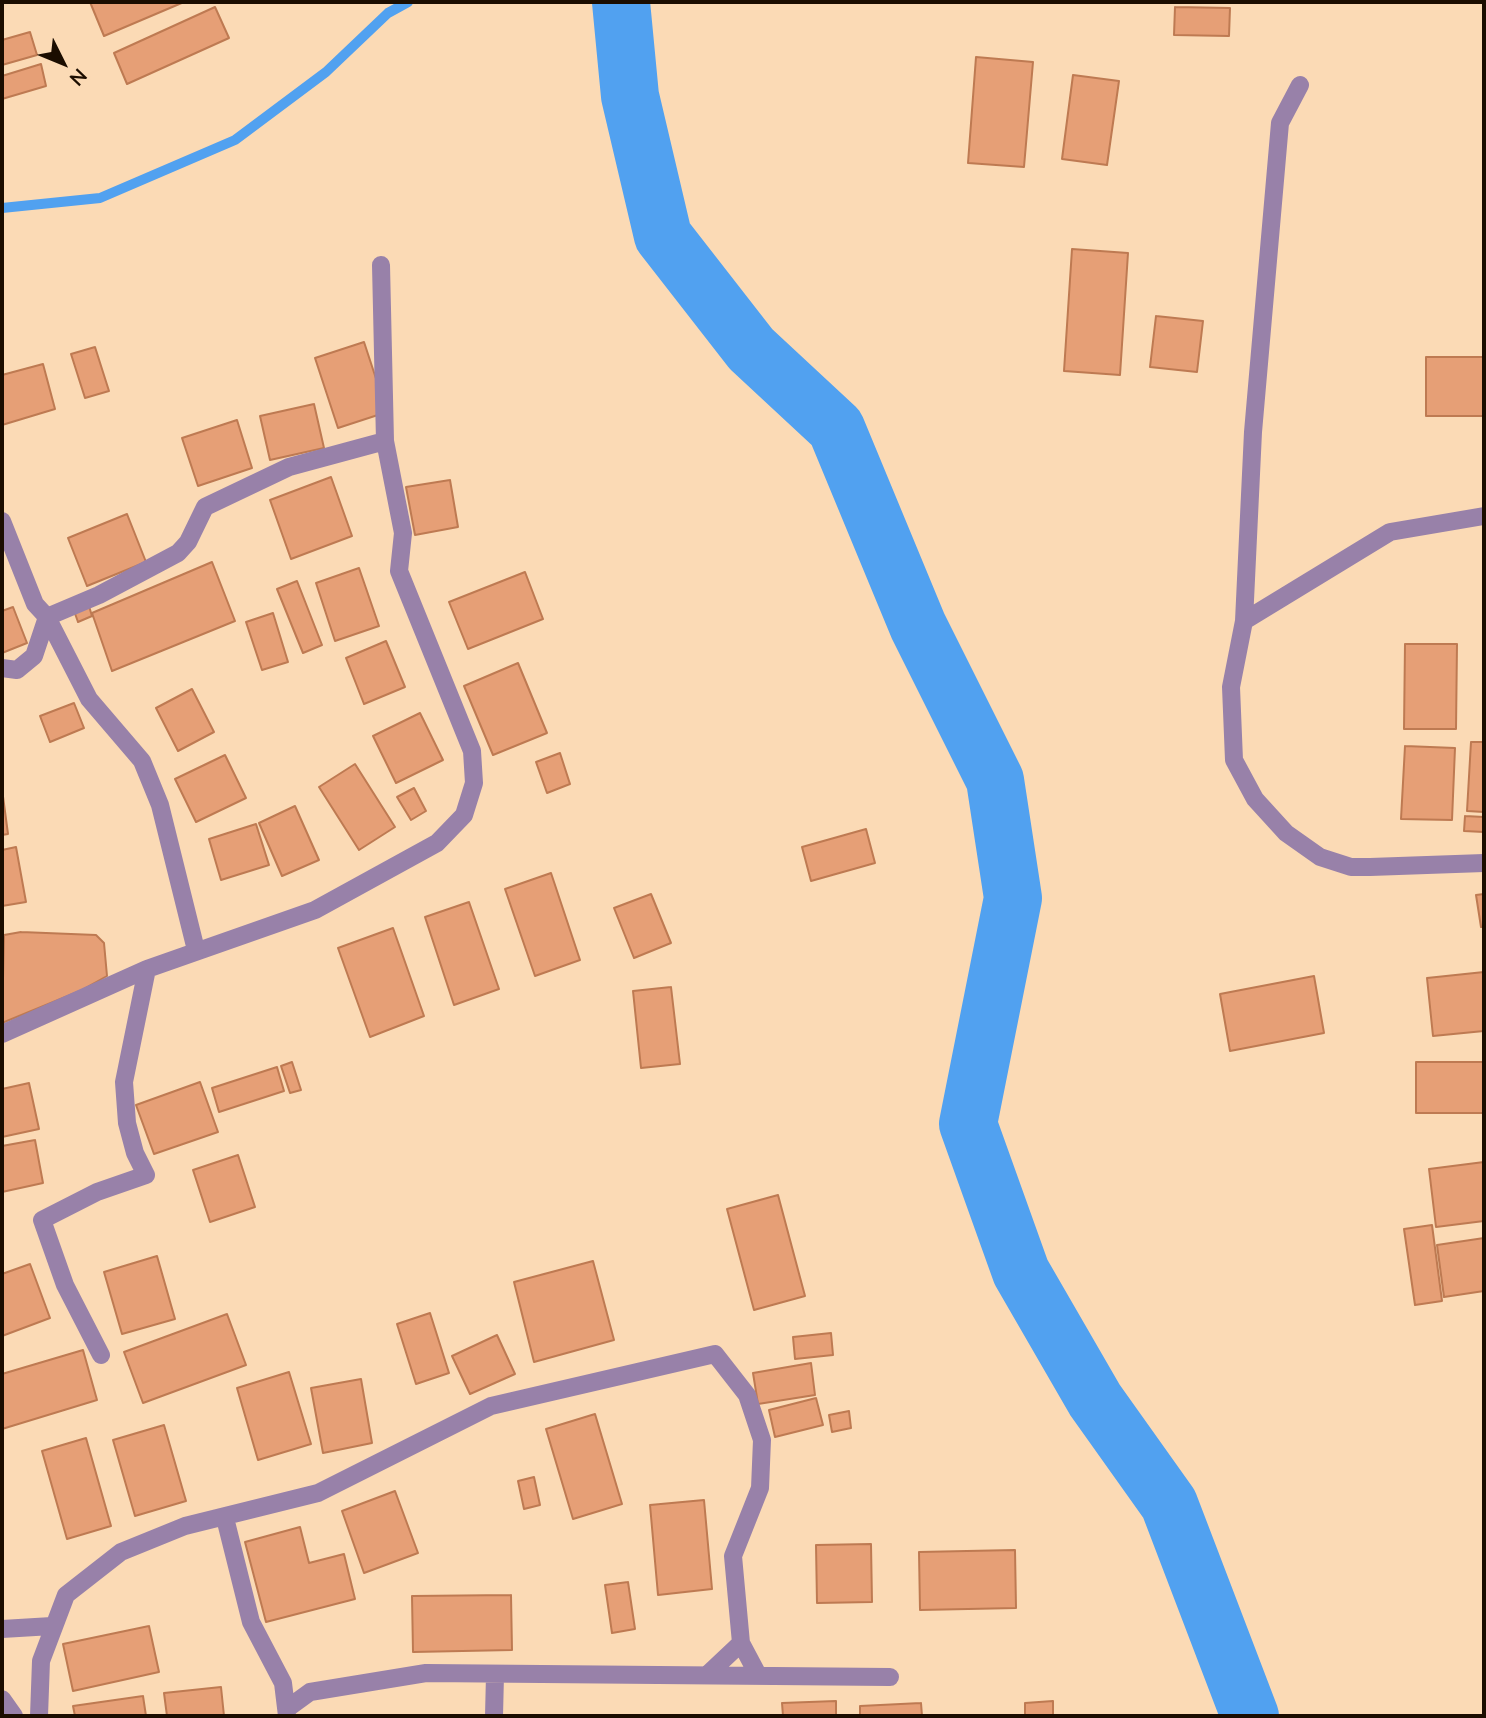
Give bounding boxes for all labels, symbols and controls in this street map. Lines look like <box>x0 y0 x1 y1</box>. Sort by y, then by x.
north arrow <box>28 28 98 98</box>
text: N <box>65 64 92 91</box>

